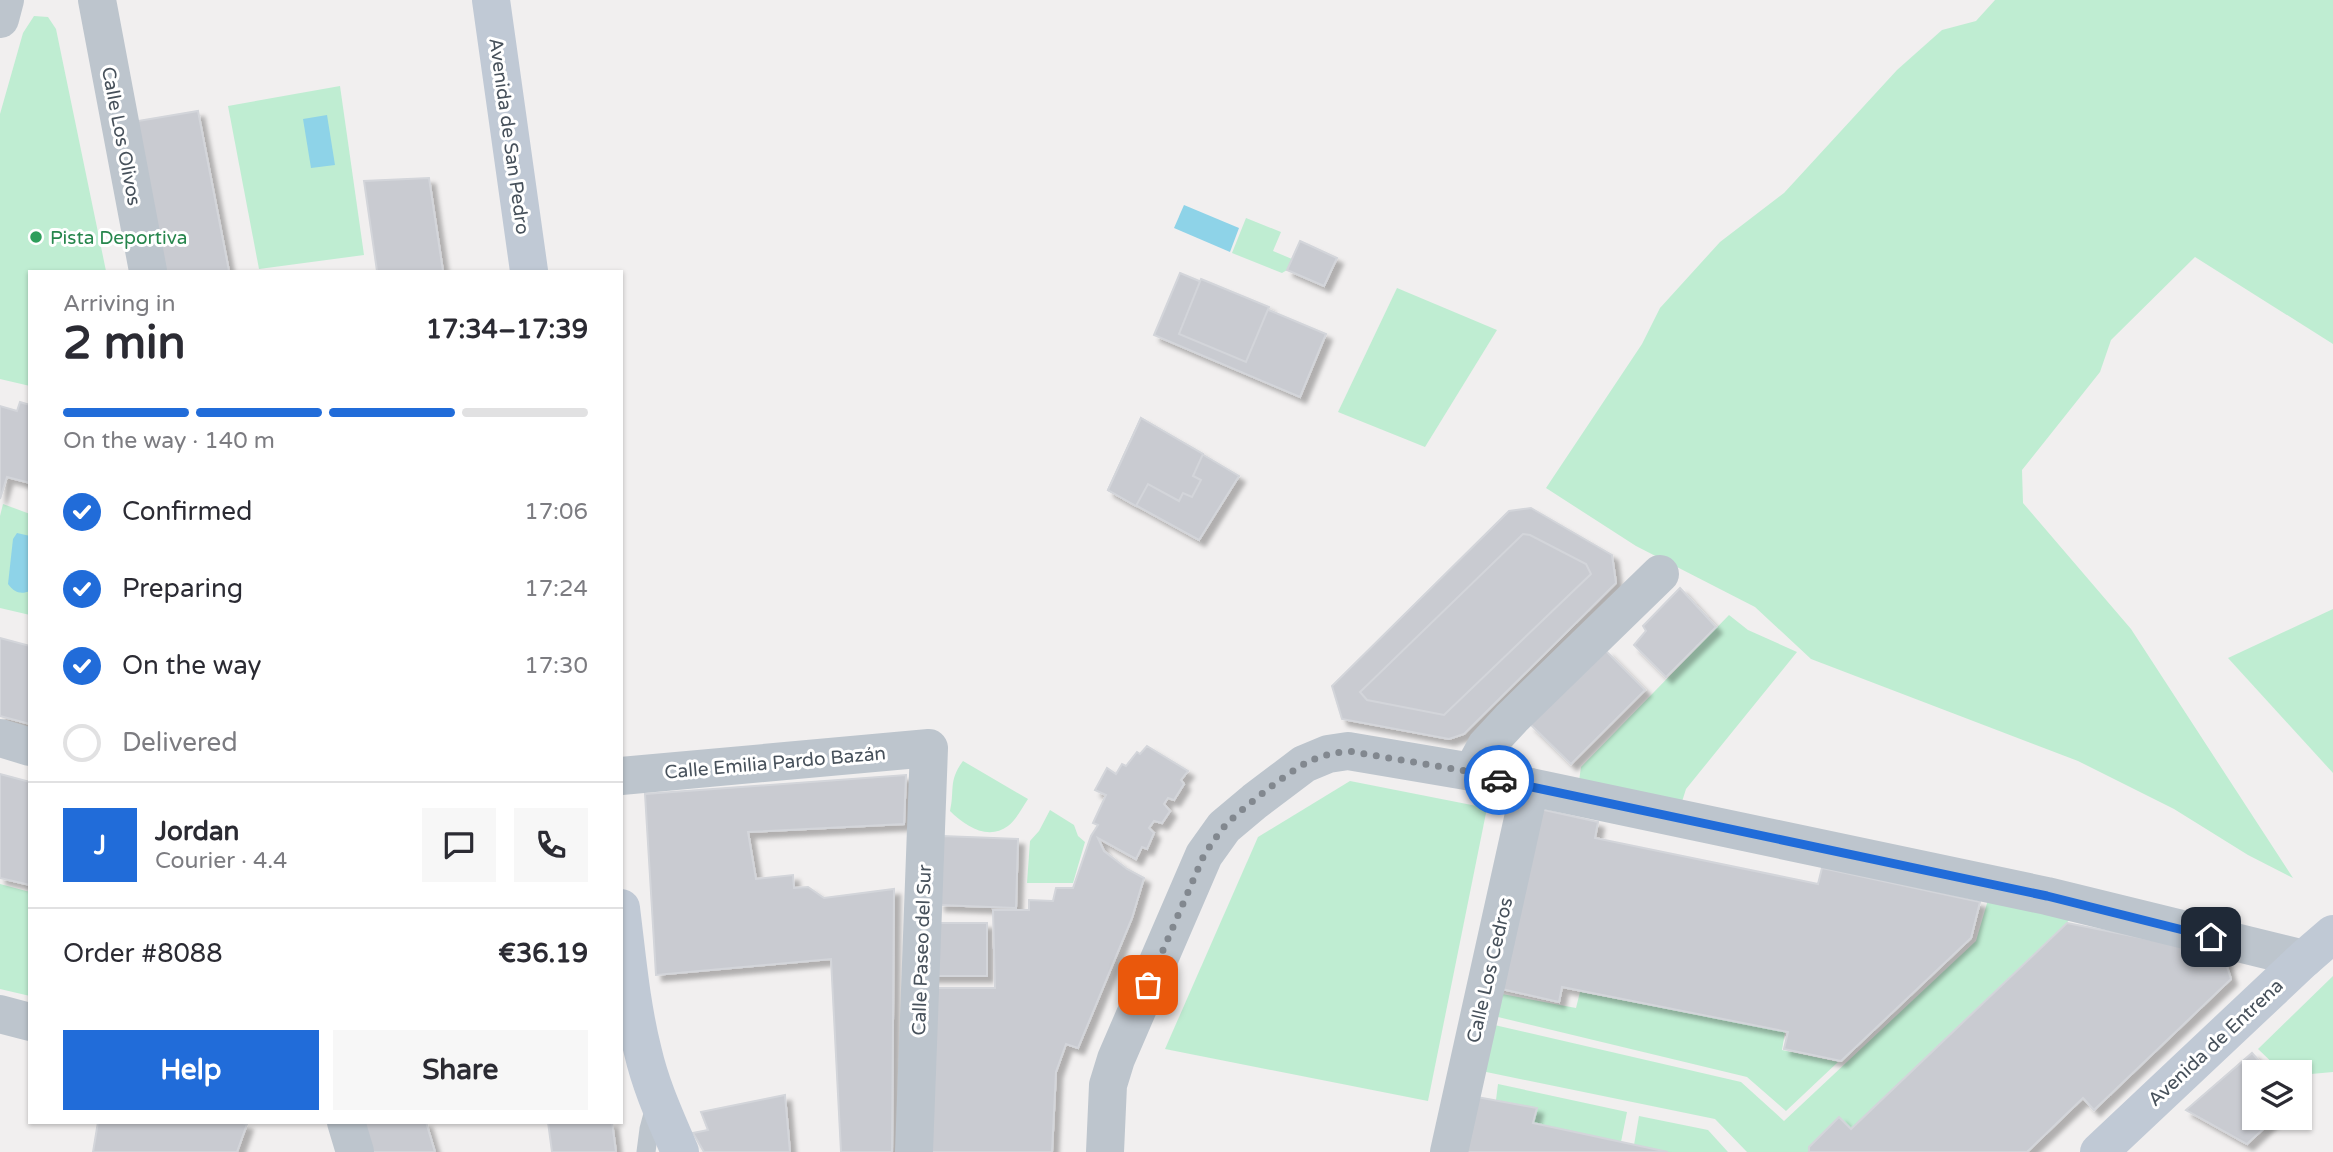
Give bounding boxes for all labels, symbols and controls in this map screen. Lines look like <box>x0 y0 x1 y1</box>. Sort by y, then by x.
street label: Avenida de San Pedro <box>484 36 534 236</box>
street label: Calle Los Olivos <box>97 65 145 207</box>
place label: Pista Deportiva <box>50 227 187 249</box>
marker: Pista Deportiva <box>28 229 44 245</box>
text: Arriving in <box>63 290 176 318</box>
text: 17:34–17:39 <box>426 314 588 345</box>
text: 2 min <box>63 316 186 371</box>
text: On the way · 140 m <box>63 427 275 455</box>
icon: check <box>63 493 101 531</box>
text: Confirmed <box>122 496 252 527</box>
text: 17:06 <box>524 498 588 526</box>
icon: check <box>63 570 101 608</box>
text: Preparing <box>122 573 243 604</box>
text: 17:24 <box>524 575 588 603</box>
icon: check <box>63 647 101 685</box>
text: On the way <box>122 650 262 681</box>
text: 17:30 <box>524 652 588 680</box>
text: Delivered <box>122 727 238 758</box>
street label: Calle Emilia Pardo Bazán <box>663 742 887 784</box>
courier <box>1464 745 1534 815</box>
icon: car <box>1480 761 1518 799</box>
button: chat <box>422 808 496 882</box>
button: phone <box>514 808 588 882</box>
text: Jordan <box>155 816 239 847</box>
text: J <box>94 830 106 861</box>
text: Courier · 4.4 <box>155 847 287 875</box>
street label: Calle Paseo del Sur <box>908 863 936 1036</box>
street label: Calle Los Cedros <box>1463 895 1517 1045</box>
pin <box>2181 907 2241 967</box>
icon: home <box>2192 918 2230 956</box>
text: Order #8088 <box>63 938 223 969</box>
text: €36.19 <box>498 938 588 969</box>
pin <box>1118 955 1178 1015</box>
icon: bag <box>1129 966 1167 1004</box>
street label: Avenida de Entrena <box>2144 975 2288 1111</box>
button: Help <box>63 1030 319 1110</box>
button: Share <box>333 1030 588 1110</box>
map controls <box>2242 1060 2312 1130</box>
button: layers <box>2242 1060 2312 1130</box>

